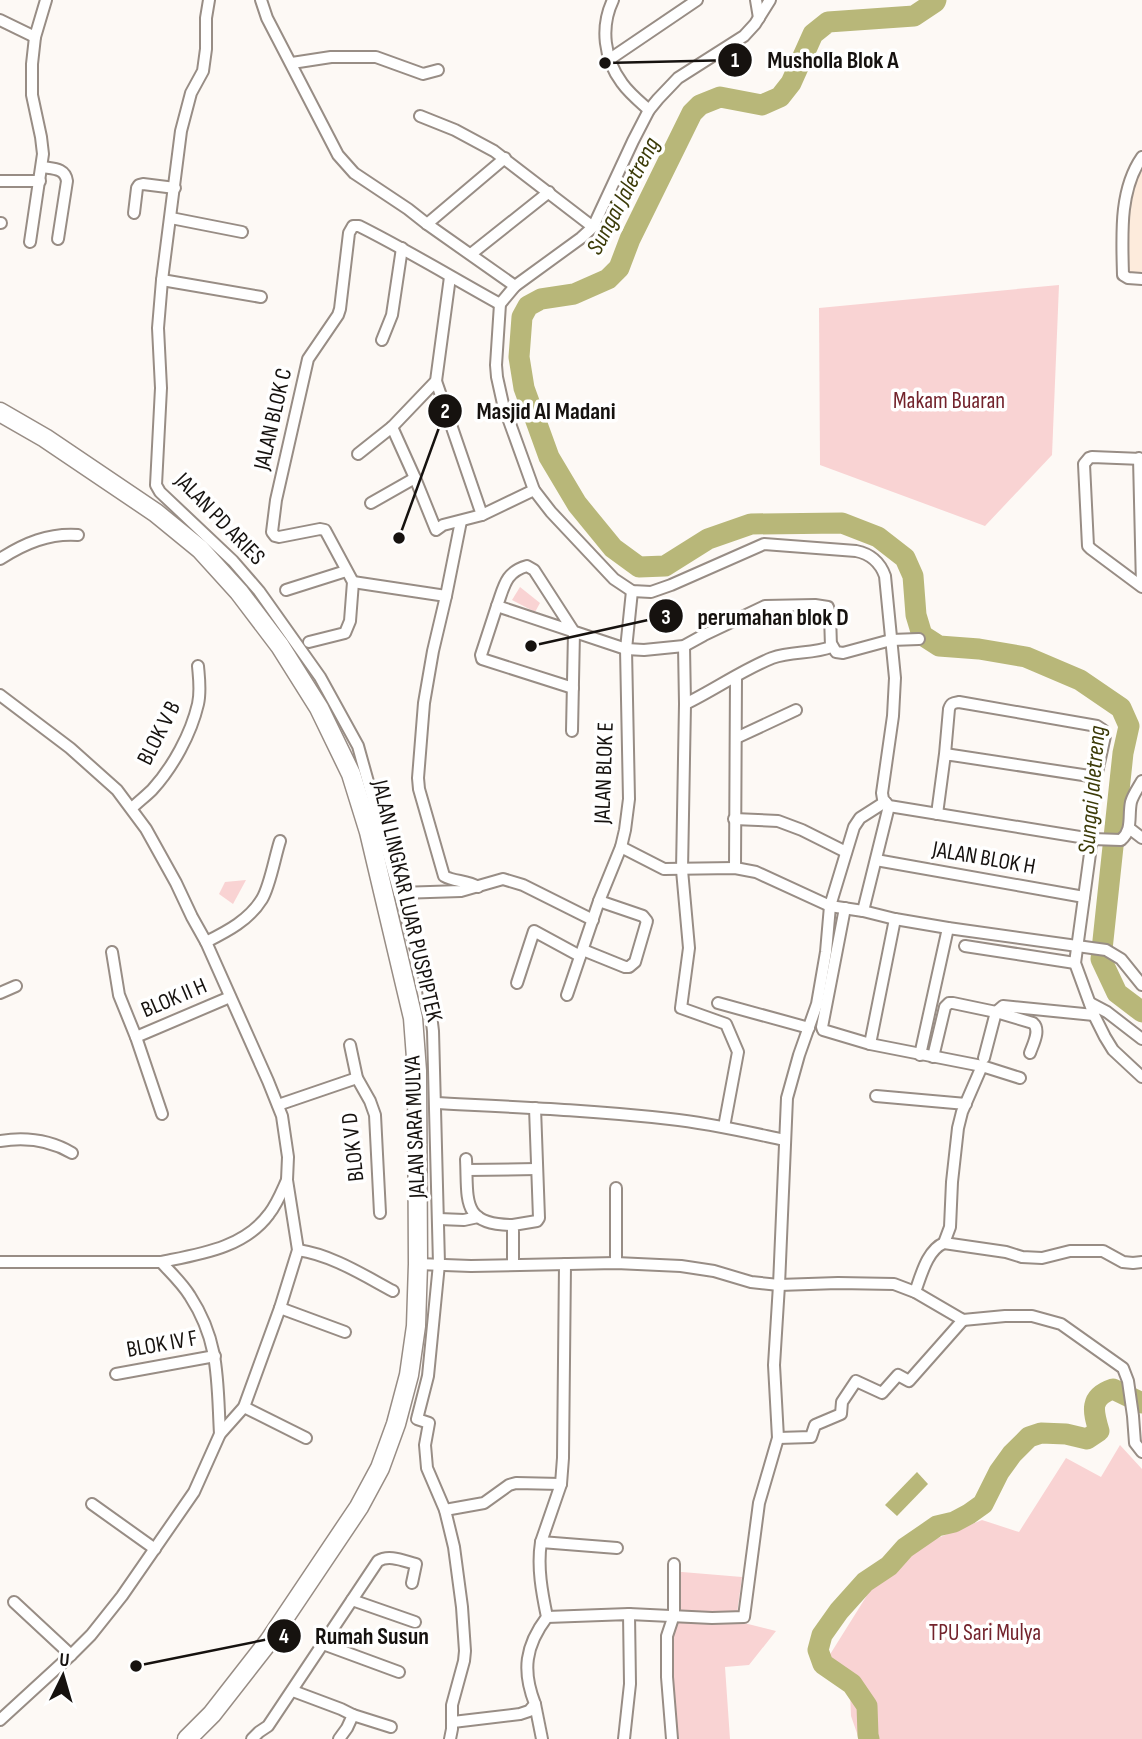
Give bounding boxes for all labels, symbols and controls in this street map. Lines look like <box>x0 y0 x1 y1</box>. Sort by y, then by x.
callout: Musholla Blok A <box>718 37 912 82</box>
text: Musholla Blok A <box>767 46 899 75</box>
text: 1 <box>731 48 739 73</box>
water label: Sungai Jaletreng <box>580 132 666 260</box>
street label: JALAN BLOK C <box>247 365 298 474</box>
park label: Makam Buaran <box>893 387 1005 415</box>
callout: Masjid Al Madani <box>428 388 630 433</box>
text: Masjid Al Madani <box>476 397 616 426</box>
text: 2 <box>440 399 450 424</box>
street label: JALAN PD ARIES <box>168 466 271 571</box>
callout: perumahan blok D <box>649 594 863 639</box>
text: perumahan blok D <box>697 603 849 632</box>
text: 3 <box>661 605 671 630</box>
street label: BLOK V B <box>131 696 187 770</box>
street label: JALAN BLOK E <box>588 722 620 825</box>
water label: Sungai Jaletreng <box>1072 724 1112 855</box>
street label: JALAN LINGKAR LUAR PUSPIPTEK <box>365 776 449 1025</box>
street label: JALAN BLOK H <box>929 835 1038 881</box>
street label: BLOK II H <box>137 972 211 1024</box>
street label: JALAN SARA MULYA <box>399 1055 432 1200</box>
street label: BLOK V D <box>335 1111 371 1183</box>
street label: BLOK IV F <box>124 1324 200 1364</box>
callout: Rumah Susun <box>266 1613 443 1658</box>
park label: TPU Sari Mulya <box>929 1619 1041 1647</box>
text: Rumah Susun <box>315 1622 429 1651</box>
text: 4 <box>279 1624 289 1649</box>
north arrow <box>28 1641 98 1711</box>
text: U <box>58 1649 70 1672</box>

